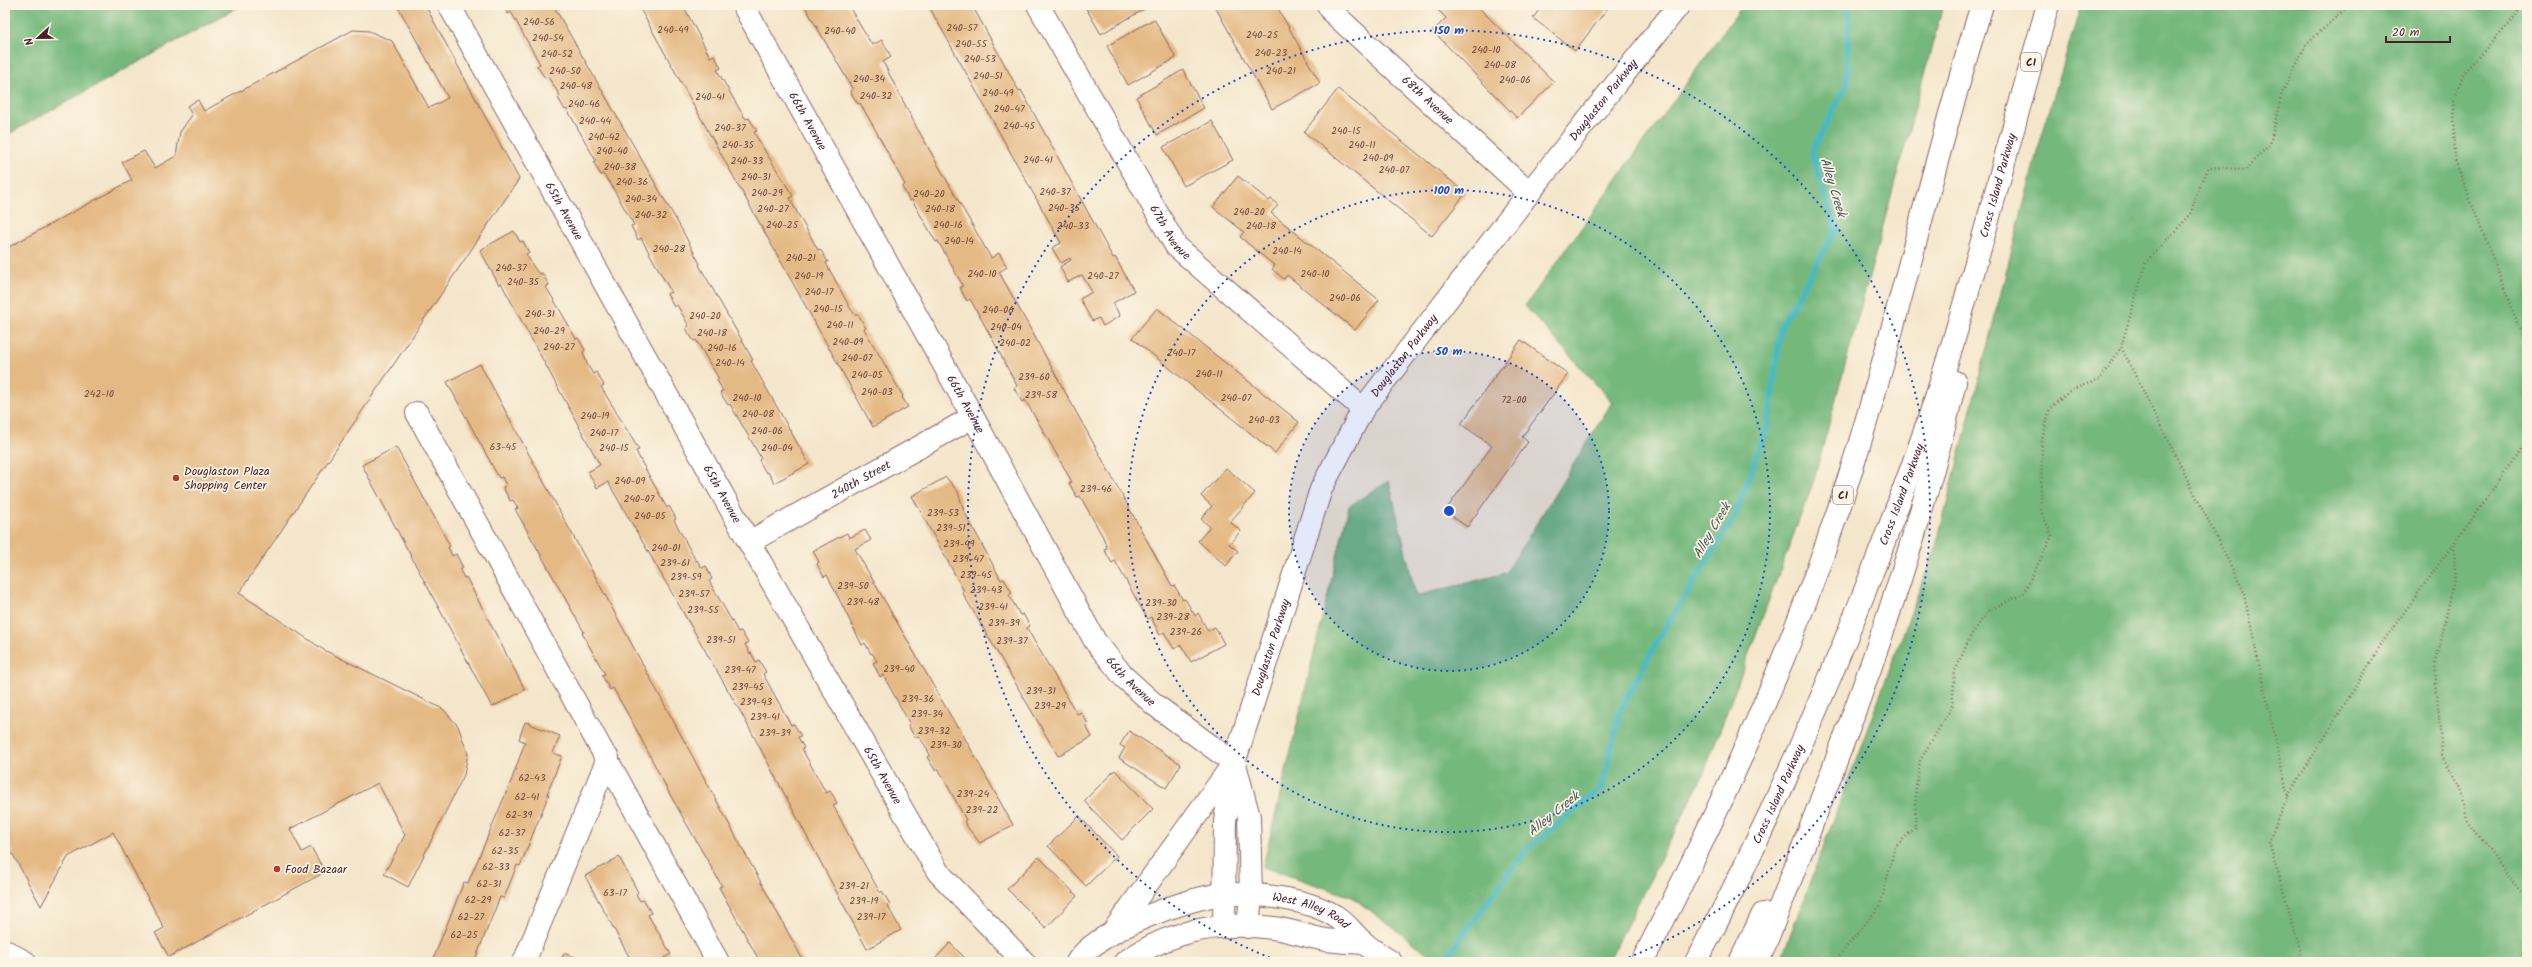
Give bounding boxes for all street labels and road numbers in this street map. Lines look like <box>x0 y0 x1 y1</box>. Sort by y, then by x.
road number: CI <box>2021 53 2041 71</box>
street label: Douglaston Parkway <box>1565 55 1643 146</box>
street label: 68th Avenue <box>1397 71 1458 130</box>
street label: 66th Avenue <box>783 89 832 155</box>
street label: Cross Island Parkway <box>1975 131 2022 240</box>
street label: 65th Avenue <box>540 179 588 245</box>
street label: 67th Avenue <box>1144 201 1195 265</box>
street label: Douglaston Parkway <box>1366 310 1443 402</box>
street label: 66th Avenue <box>941 371 990 438</box>
street label: Cross Island Parkway <box>1874 441 1930 549</box>
street label: 240th Street <box>828 456 895 504</box>
street label: 65th Avenue <box>698 461 746 527</box>
road number: CI <box>1833 486 1853 504</box>
street label: Douglaston Parkway <box>1247 596 1296 698</box>
street label: 66th Avenue <box>1101 652 1160 712</box>
street label: Cross Island Parkway <box>1748 741 1810 847</box>
street label: 65th Avenue <box>858 743 907 809</box>
street label: West Alley Road <box>1271 888 1355 934</box>

